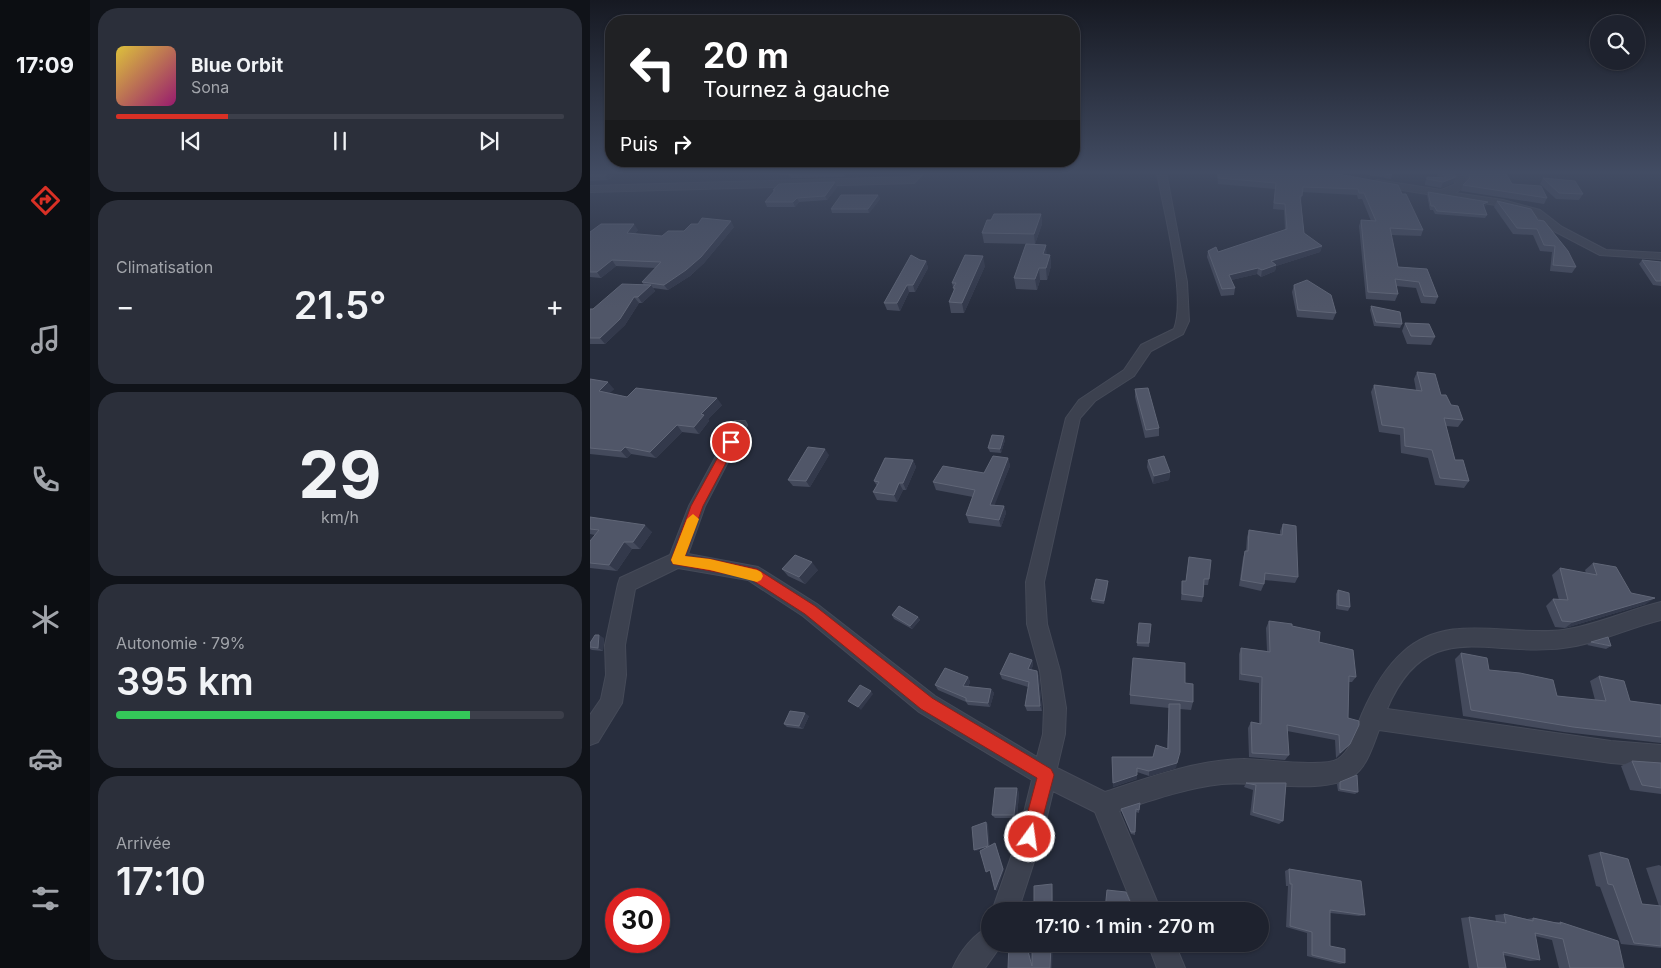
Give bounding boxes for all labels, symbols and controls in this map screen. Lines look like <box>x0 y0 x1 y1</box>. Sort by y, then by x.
map controls <box>1590 15 1645 70</box>
button: search <box>1590 15 1645 70</box>
text: 20 m <box>703 34 789 76</box>
icon: left <box>620 35 685 100</box>
text: 17:09 <box>16 52 74 78</box>
text: Blue Orbit <box>191 54 283 77</box>
text: Tournez à gauche <box>703 76 890 102</box>
text: Sona <box>191 77 229 97</box>
icon: previous <box>177 127 205 155</box>
icon: pause <box>326 127 354 155</box>
icon: next <box>475 127 503 155</box>
icon: right <box>668 130 696 158</box>
text: Puis <box>620 133 658 156</box>
icon: directions <box>28 183 63 218</box>
text: Climatisation <box>116 257 213 277</box>
text: 21.5° <box>294 282 386 328</box>
text: − <box>116 289 135 323</box>
text: + <box>545 289 564 323</box>
icon: music <box>28 322 63 357</box>
pin <box>710 421 752 463</box>
icon: arrive <box>717 428 745 456</box>
text: 29 <box>298 435 382 514</box>
icon: phone <box>28 462 63 497</box>
text: km/h <box>321 507 359 527</box>
icon: climate <box>28 602 63 637</box>
text: Autonomie · 79% <box>116 633 246 653</box>
text: 395 km <box>116 658 254 704</box>
icon: car <box>28 741 63 776</box>
position arrow <box>1003 810 1055 862</box>
text: Arrivée <box>116 833 171 853</box>
text: 17:10 <box>116 858 206 904</box>
icon: filters <box>28 881 63 916</box>
speed limit sign: 30 <box>605 888 670 953</box>
text: 17:10 · 1 min · 270 m <box>1035 915 1215 938</box>

